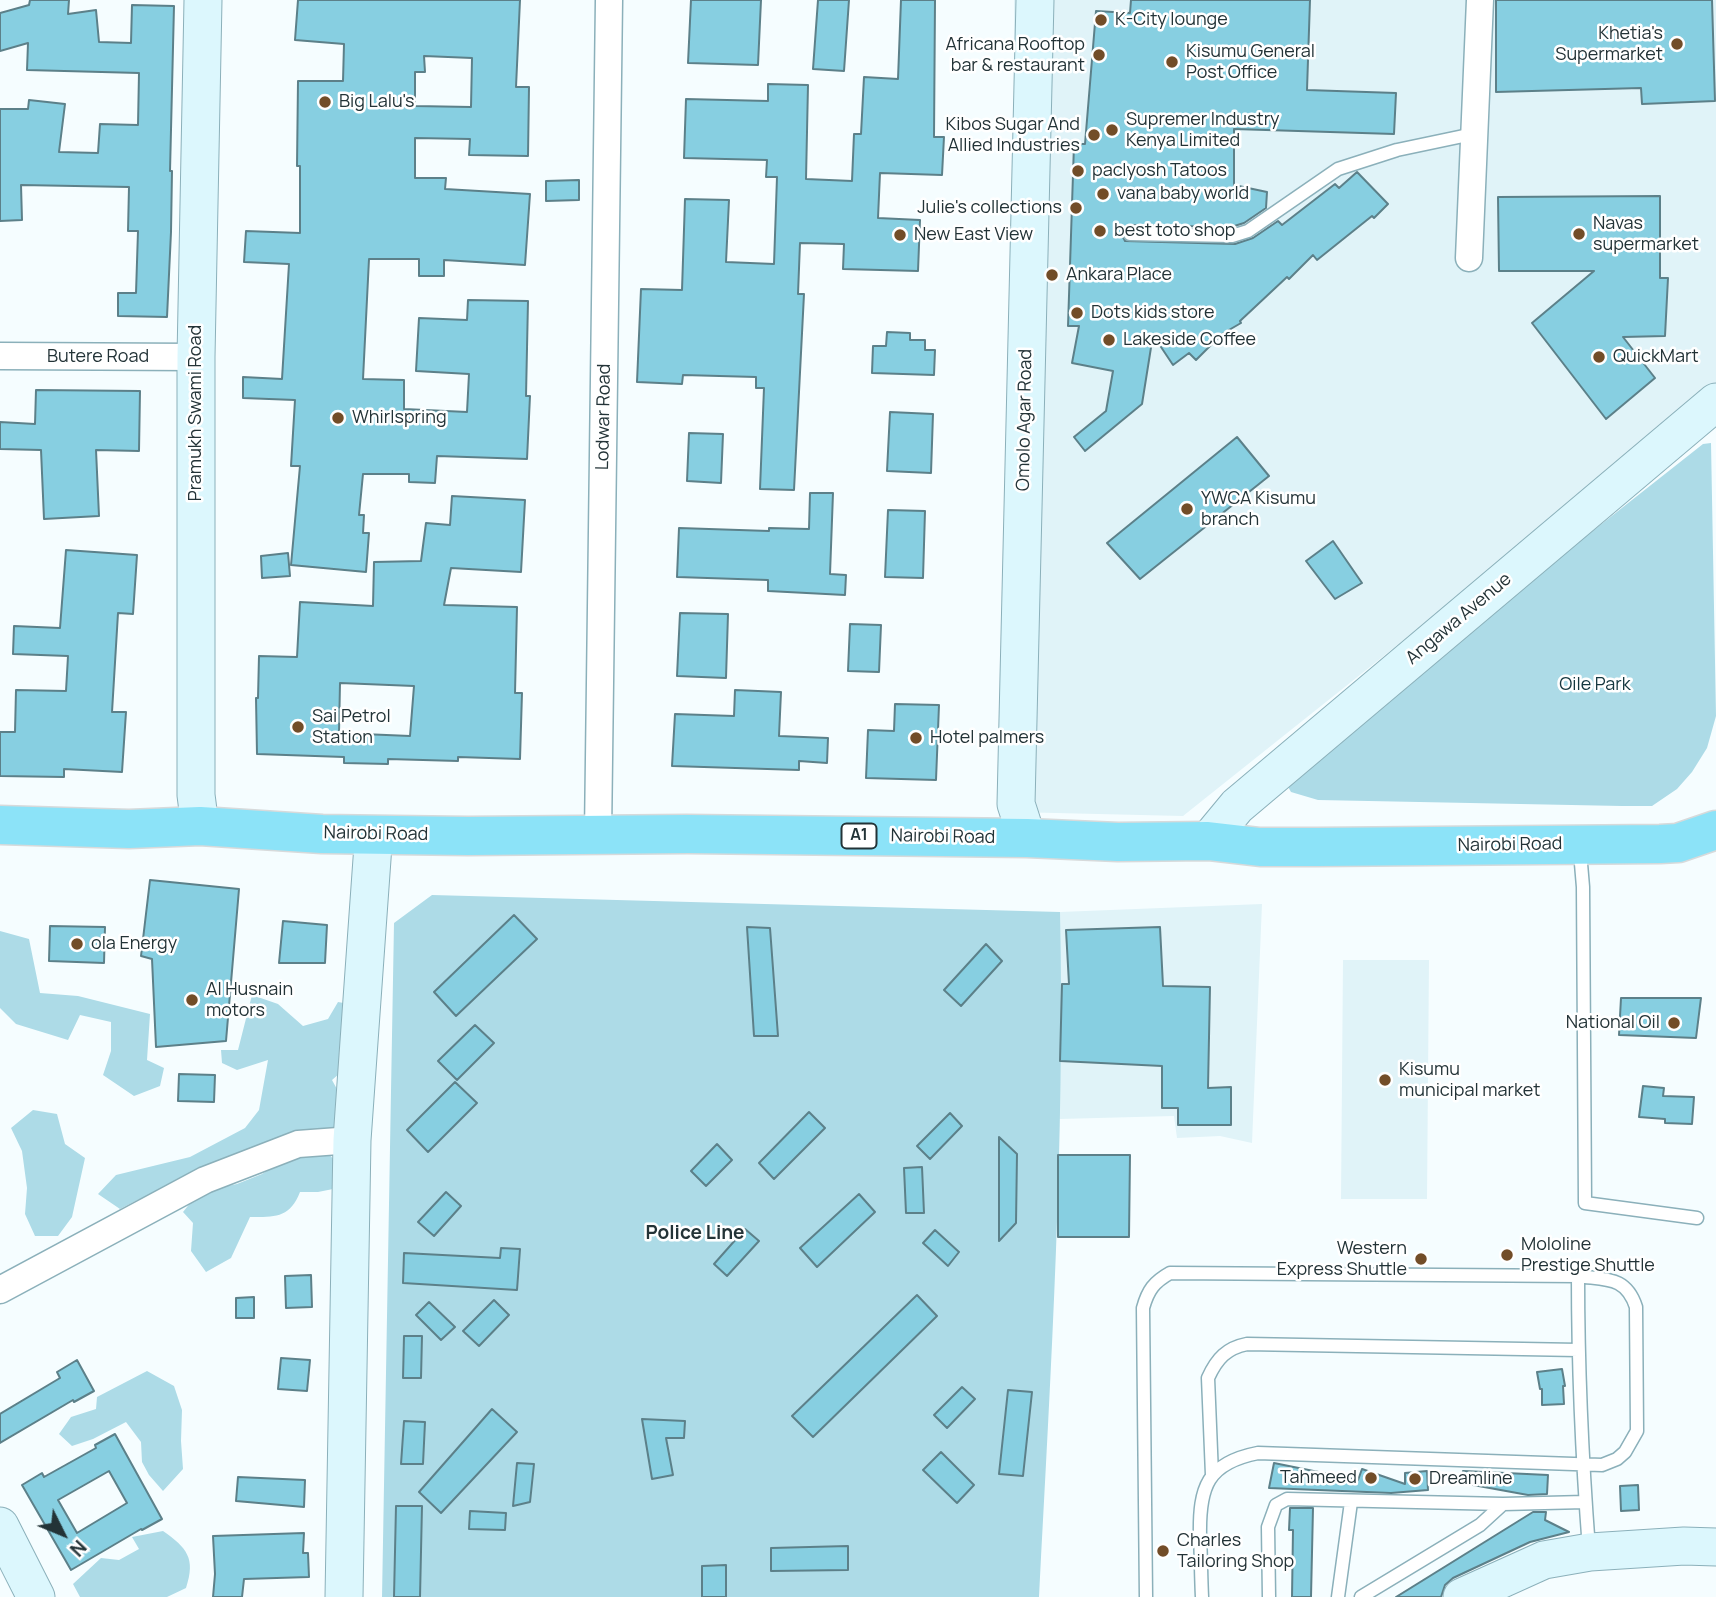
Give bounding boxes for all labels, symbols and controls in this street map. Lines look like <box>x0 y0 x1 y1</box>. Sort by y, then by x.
place label: K-City lounge <box>1115 9 1228 31</box>
marker: K-City lounge <box>1093 12 1109 28</box>
place label: Khetia's Supermarket <box>1555 23 1663 66</box>
place label: Africana Rooftop bar & restaurant <box>946 34 1085 76</box>
marker: Khetia's Supermarket <box>1669 36 1685 52</box>
place label: Kisumu General Post Office <box>1186 41 1315 84</box>
marker: Africana Rooftop bar & restaurant <box>1091 47 1107 63</box>
marker: Kisumu General Post Office <box>1164 54 1180 70</box>
place label: Big Lalu's <box>339 91 414 113</box>
marker: Big Lalu's <box>317 94 333 110</box>
place label: Supremer Industry Kenya Limited <box>1126 109 1280 152</box>
place label: Kibos Sugar And Allied Industries <box>946 114 1080 156</box>
marker: Supremer Industry Kenya Limited <box>1104 122 1120 138</box>
marker: Kibos Sugar And Allied Industries <box>1086 127 1102 143</box>
place label: paclyosh Tatoos <box>1092 160 1227 182</box>
marker: paclyosh Tatoos <box>1070 163 1086 179</box>
place label: vana baby world <box>1117 183 1249 205</box>
marker: vana baby world <box>1095 186 1111 202</box>
place label: Julie's collections <box>917 197 1062 219</box>
marker: Julie's collections <box>1068 200 1084 216</box>
place label: Navas supermarket <box>1593 213 1699 256</box>
place label: best toto shop <box>1114 220 1235 242</box>
marker: best toto shop <box>1092 223 1108 239</box>
place label: New East View <box>914 224 1033 246</box>
marker: Navas supermarket <box>1571 226 1587 242</box>
marker: New East View <box>892 227 908 243</box>
place label: Ankara Place <box>1066 264 1172 286</box>
marker: Ankara Place <box>1044 267 1060 283</box>
place label: Dots kids store <box>1091 302 1215 324</box>
marker: Dots kids store <box>1069 305 1085 321</box>
street label: Pramukh Swami Road <box>185 325 207 501</box>
place label: Lakeside Coffee <box>1123 329 1256 351</box>
marker: Lakeside Coffee <box>1101 332 1117 348</box>
street label: Butere Road <box>47 346 149 368</box>
place label: QuickMart <box>1613 346 1699 368</box>
street label: Omolo Agar Road <box>1013 349 1037 491</box>
marker: QuickMart <box>1591 349 1607 365</box>
street label: Lodwar Road <box>592 364 616 470</box>
place label: Whirlspring <box>352 407 447 429</box>
marker: Whirlspring <box>330 410 346 426</box>
place label: YWCA Kisumu branch <box>1201 488 1316 530</box>
marker: YWCA Kisumu branch <box>1179 501 1195 517</box>
street label: Angawa Avenue <box>1402 569 1516 669</box>
park label: Oile Park <box>1559 674 1631 696</box>
place label: Sai Petrol Station <box>312 706 391 748</box>
marker: Sai Petrol Station <box>290 719 306 735</box>
place label: Hotel palmers <box>930 727 1044 749</box>
marker: Hotel palmers <box>908 730 924 746</box>
street label: Nairobi Road <box>324 822 428 846</box>
road number: A1 <box>842 824 876 848</box>
street label: Nairobi Road <box>891 825 995 849</box>
street label: Nairobi Road <box>1458 833 1562 857</box>
place label: ola Energy <box>91 933 177 955</box>
marker: ola Energy <box>69 936 85 952</box>
place label: Al Husnain motors <box>206 979 293 1021</box>
marker: Al Husnain motors <box>184 992 200 1008</box>
place label: National Oil <box>1566 1012 1660 1034</box>
marker: National Oil <box>1666 1015 1682 1031</box>
place label: Kisumu municipal market <box>1399 1059 1540 1102</box>
marker: Kisumu municipal market <box>1377 1072 1393 1088</box>
district label: Police Line <box>646 1223 744 1245</box>
place label: Mololine Prestige Shuttle <box>1521 1234 1655 1276</box>
place label: Western Express Shuttle <box>1277 1238 1407 1280</box>
marker: Mololine Prestige Shuttle <box>1499 1247 1515 1263</box>
marker: Western Express Shuttle <box>1413 1251 1429 1267</box>
place label: Tahmeed <box>1280 1467 1357 1489</box>
place label: Dreamline <box>1429 1468 1513 1490</box>
marker: Tahmeed <box>1363 1470 1379 1486</box>
marker: Dreamline <box>1407 1471 1423 1487</box>
north arrow <box>28 1499 98 1569</box>
place label: Charles Tailoring Shop <box>1177 1530 1294 1572</box>
text: N <box>64 1534 93 1562</box>
marker: Charles Tailoring Shop <box>1155 1543 1171 1559</box>

